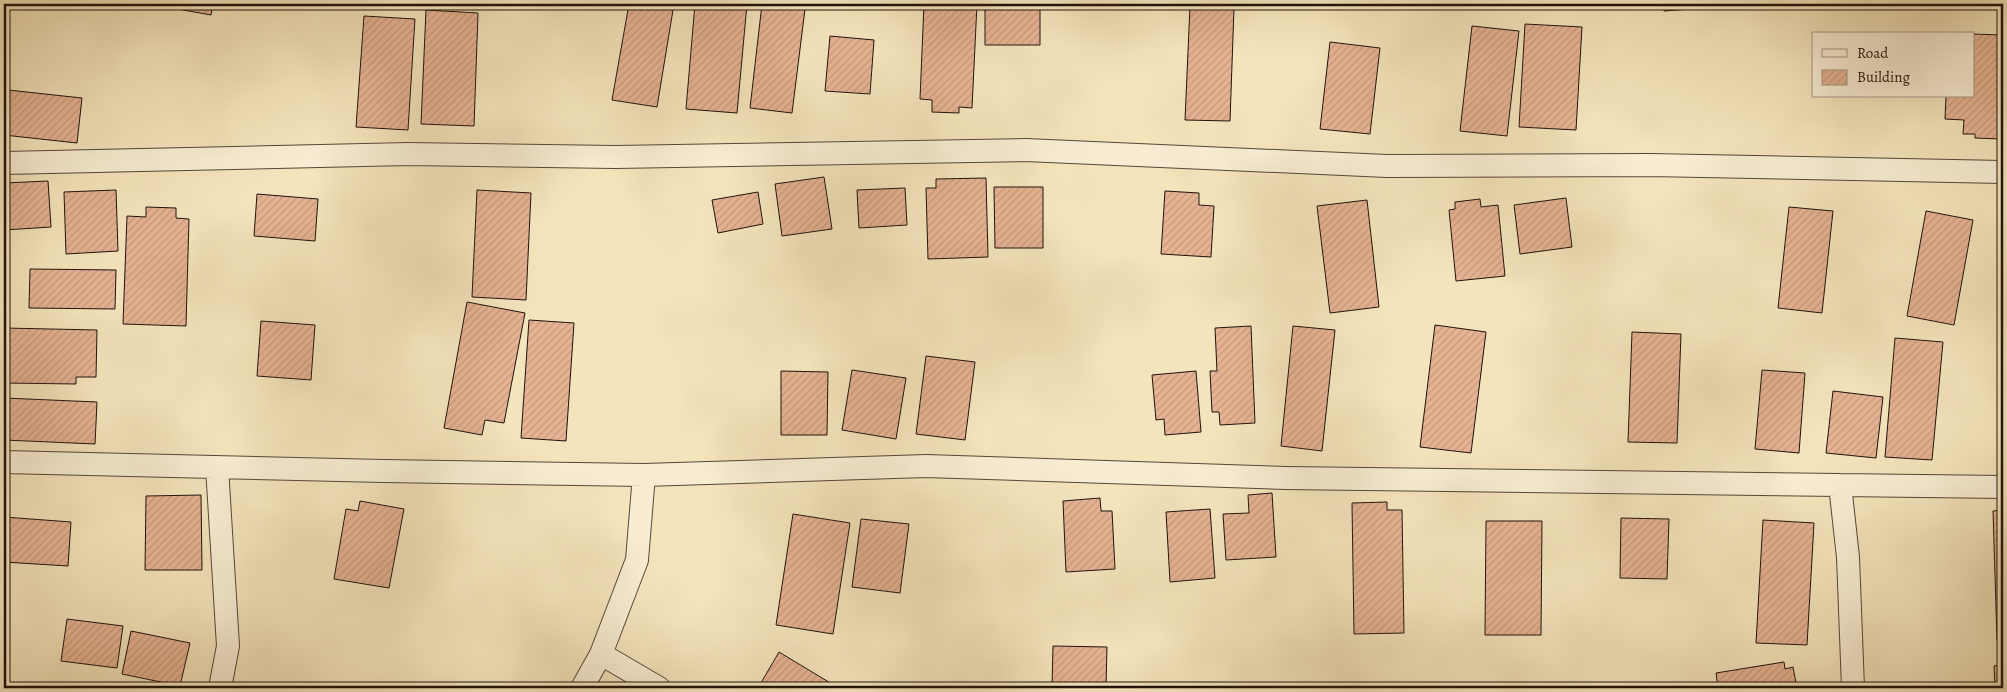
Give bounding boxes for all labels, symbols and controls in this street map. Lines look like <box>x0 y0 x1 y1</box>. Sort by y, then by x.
legend <box>1812 32 1974 98</box>
text: Road <box>1857 43 1889 63</box>
text: Building <box>1857 67 1910 87</box>

